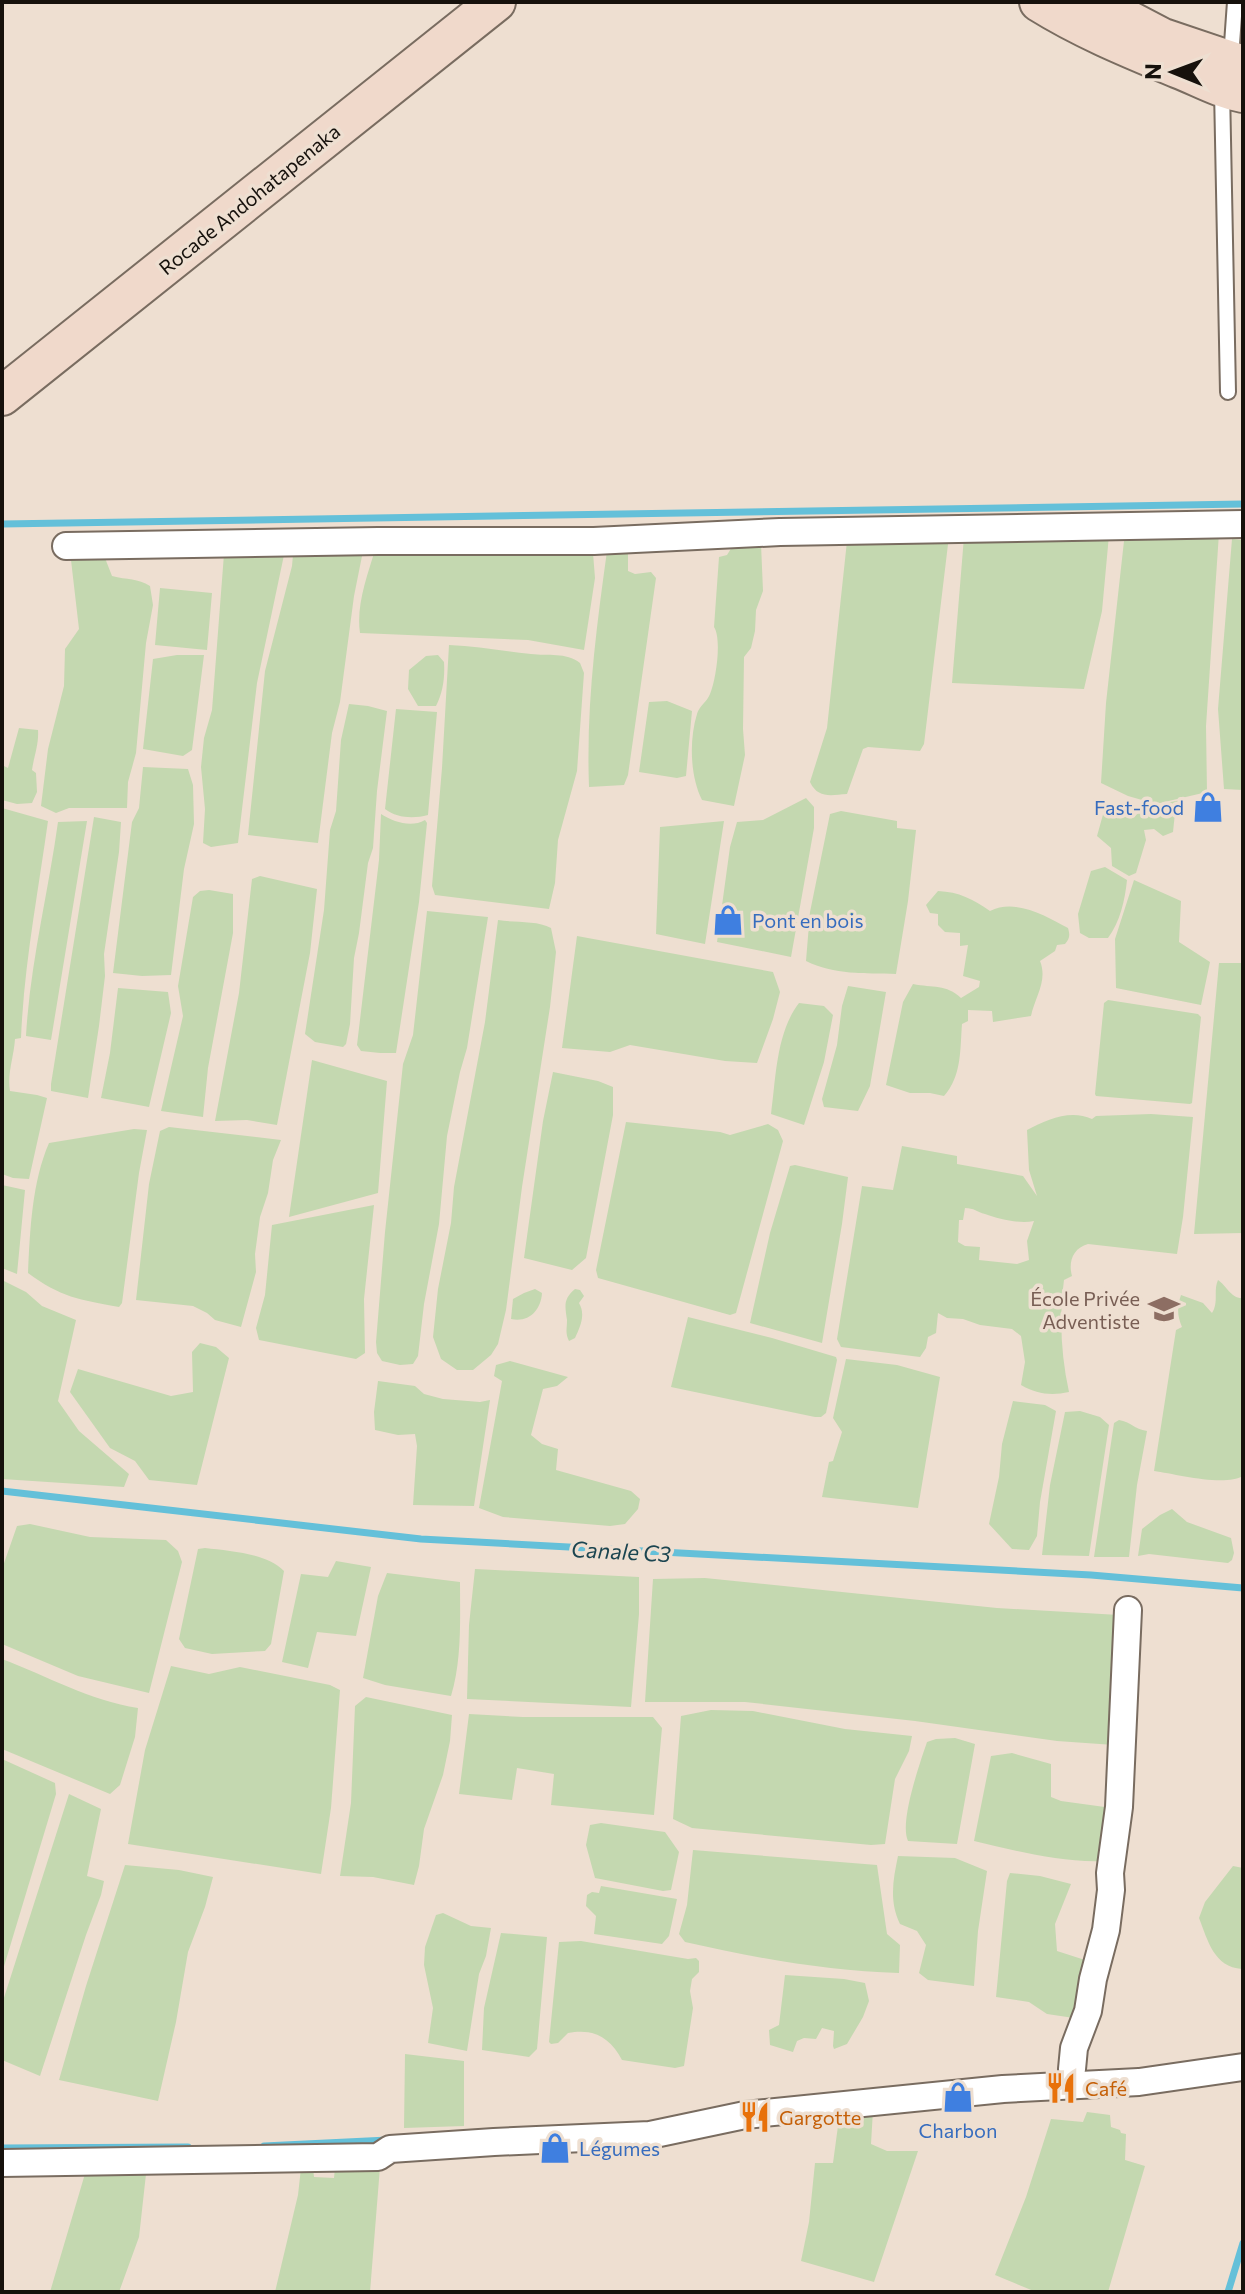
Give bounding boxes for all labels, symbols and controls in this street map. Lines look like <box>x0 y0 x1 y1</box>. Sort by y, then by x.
north arrow <box>1133 32 1213 112</box>
text: N <box>1139 63 1166 80</box>
street label: Rocade Andohatapenaka <box>154 119 344 279</box>
shop icon: Fast-food <box>1191 790 1225 824</box>
place label: Fast-food <box>1094 795 1184 819</box>
shop icon: Pont en bois <box>711 903 745 937</box>
place label: Pont en bois <box>752 908 864 932</box>
place label: École Privée Adventiste <box>1030 1286 1140 1333</box>
school or university icon: École Privée Adventiste <box>1147 1292 1181 1326</box>
water label: Canale C3 <box>571 1535 672 1567</box>
restaurant icon: Café <box>1044 2071 1078 2105</box>
place label: Café <box>1085 2076 1127 2100</box>
shop icon: Charbon <box>941 2080 975 2114</box>
restaurant icon: Gargotte <box>738 2100 772 2134</box>
place label: Gargotte <box>779 2105 861 2129</box>
place label: Charbon <box>919 2118 997 2142</box>
shop icon: Légumes <box>538 2131 572 2165</box>
place label: Légumes <box>579 2136 660 2160</box>

